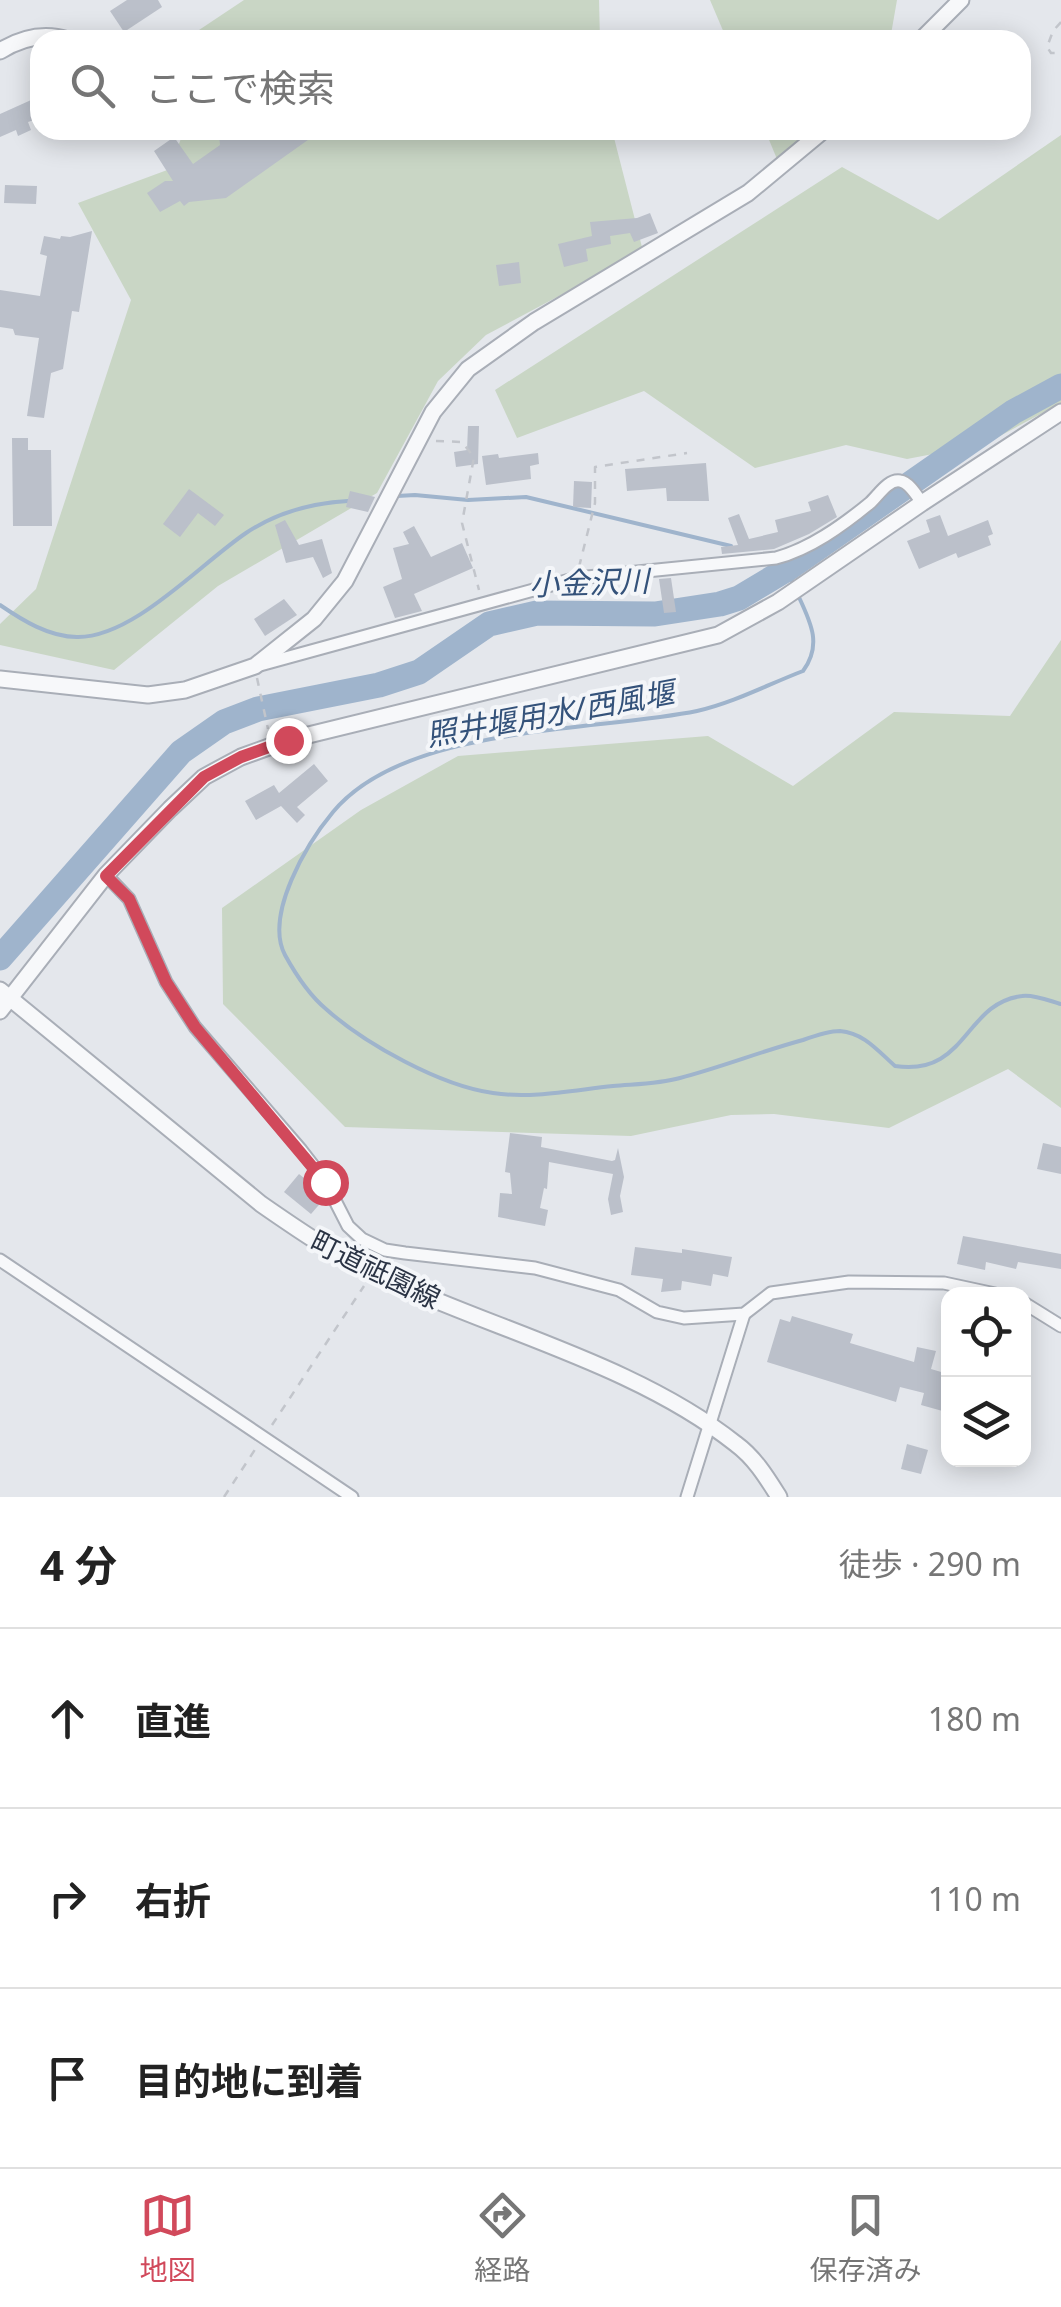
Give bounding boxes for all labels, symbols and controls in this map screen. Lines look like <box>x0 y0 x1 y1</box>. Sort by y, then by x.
search box <box>30 30 1031 140</box>
icon: search <box>65 58 120 113</box>
text: ここで検索 <box>145 61 335 113</box>
water label: 小金沢川 <box>528 559 653 605</box>
water label: 照井堰用水/西風堰 <box>423 670 682 755</box>
route end <box>266 718 312 764</box>
route start <box>303 1160 349 1206</box>
street label: 町道祗園線 <box>305 1221 447 1317</box>
map controls <box>941 1287 1031 1467</box>
button: locate <box>941 1287 1031 1377</box>
button: layers <box>941 1377 1031 1467</box>
text: 4 分 <box>40 1536 117 1593</box>
text: 徒歩 · 290 m <box>839 1542 1021 1585</box>
icon: ahead <box>40 1691 95 1746</box>
text: 直進 <box>135 1694 211 1746</box>
text: 180 m <box>928 1697 1021 1740</box>
icon: right <box>40 1871 95 1926</box>
text: 右折 <box>135 1874 211 1926</box>
text: 110 m <box>928 1877 1021 1920</box>
icon: arrive <box>40 2051 95 2106</box>
text: 目的地に到着 <box>135 2054 363 2106</box>
tab: 地図 <box>139 2188 196 2288</box>
tab: 経路 <box>474 2188 531 2288</box>
tab: 保存済み <box>809 2188 922 2288</box>

